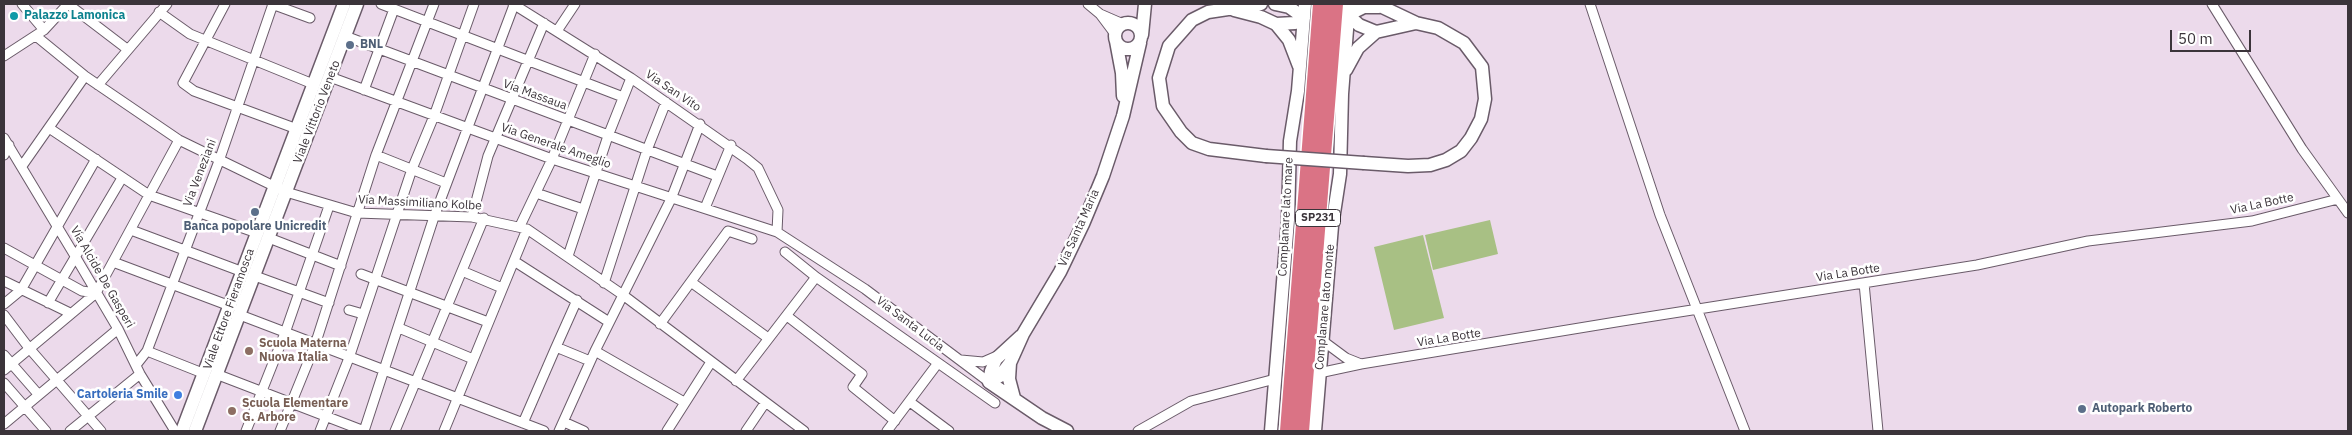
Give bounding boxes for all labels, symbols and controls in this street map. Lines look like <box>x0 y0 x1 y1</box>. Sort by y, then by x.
place label: Palazzo Lamonica <box>24 9 125 23</box>
marker: Palazzo Lamonica <box>8 10 20 22</box>
scale bar <box>2172 20 2253 52</box>
text: 50 m <box>2178 29 2213 48</box>
place label: BNL <box>360 38 383 52</box>
marker: BNL <box>344 39 356 51</box>
street label: Viale Vittorio Veneto <box>291 58 343 166</box>
street label: Via San Vito <box>643 67 703 115</box>
street label: Via Massaua <box>501 77 569 113</box>
street label: Via Generale Ameglio <box>499 120 613 172</box>
street label: Via Veneziani <box>181 137 219 209</box>
street label: Complanare lato mare <box>1276 157 1296 277</box>
street label: Via Santa Maria <box>1056 187 1102 269</box>
street label: Via La Botte <box>2229 190 2295 218</box>
street label: Via Massimiliano Kolbe <box>358 193 482 213</box>
marker: Banca popolare Unicredit <box>249 206 261 218</box>
road number: SP231 <box>1296 210 1340 227</box>
place label: Banca popolare Unicredit <box>184 220 326 234</box>
street label: Via Alcide De Gasperi <box>67 224 137 330</box>
street label: Complanare lato monte <box>1312 243 1338 371</box>
street label: Viale Ettore Fieramosca <box>200 247 258 371</box>
street label: Via La Botte <box>1815 261 1881 285</box>
street label: Via Santa Lucia <box>873 294 947 354</box>
street label: Via La Botte <box>1416 326 1482 350</box>
place label: Scuola Materna Nuova Italia <box>259 337 347 365</box>
marker: Scuola Materna Nuova Italia <box>243 345 255 357</box>
place label: Cartoleria Smile <box>77 388 168 402</box>
marker: Cartoleria Smile <box>172 389 184 401</box>
place label: Scuola Elementare G. Arbore <box>242 397 348 425</box>
place label: Autopark Roberto <box>2092 402 2192 416</box>
marker: Autopark Roberto <box>2076 403 2088 415</box>
marker: Scuola Elementare G. Arbore <box>226 405 238 417</box>

